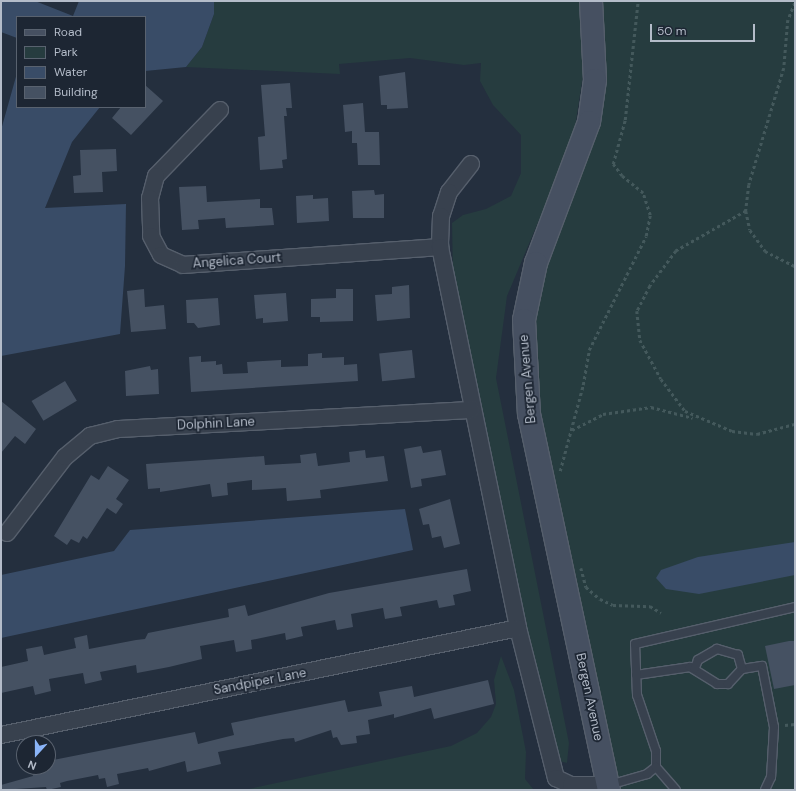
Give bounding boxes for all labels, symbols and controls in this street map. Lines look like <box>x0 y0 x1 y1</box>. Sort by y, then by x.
legend <box>16 16 146 108</box>
scale bar <box>652 16 757 42</box>
text: 50 m <box>657 23 686 39</box>
text: Road <box>54 24 82 40</box>
text: Park <box>54 44 78 60</box>
text: Water <box>54 64 87 80</box>
text: Building <box>54 84 98 100</box>
street label: Angelica Court <box>192 250 282 272</box>
street label: Bergen Avenue <box>516 334 540 424</box>
street label: Dolphin Lane <box>177 414 255 434</box>
street label: Bergen Avenue <box>572 652 606 742</box>
street label: Sandpiper Lane <box>212 665 308 699</box>
north arrow <box>16 735 56 775</box>
text: N <box>26 757 38 773</box>

